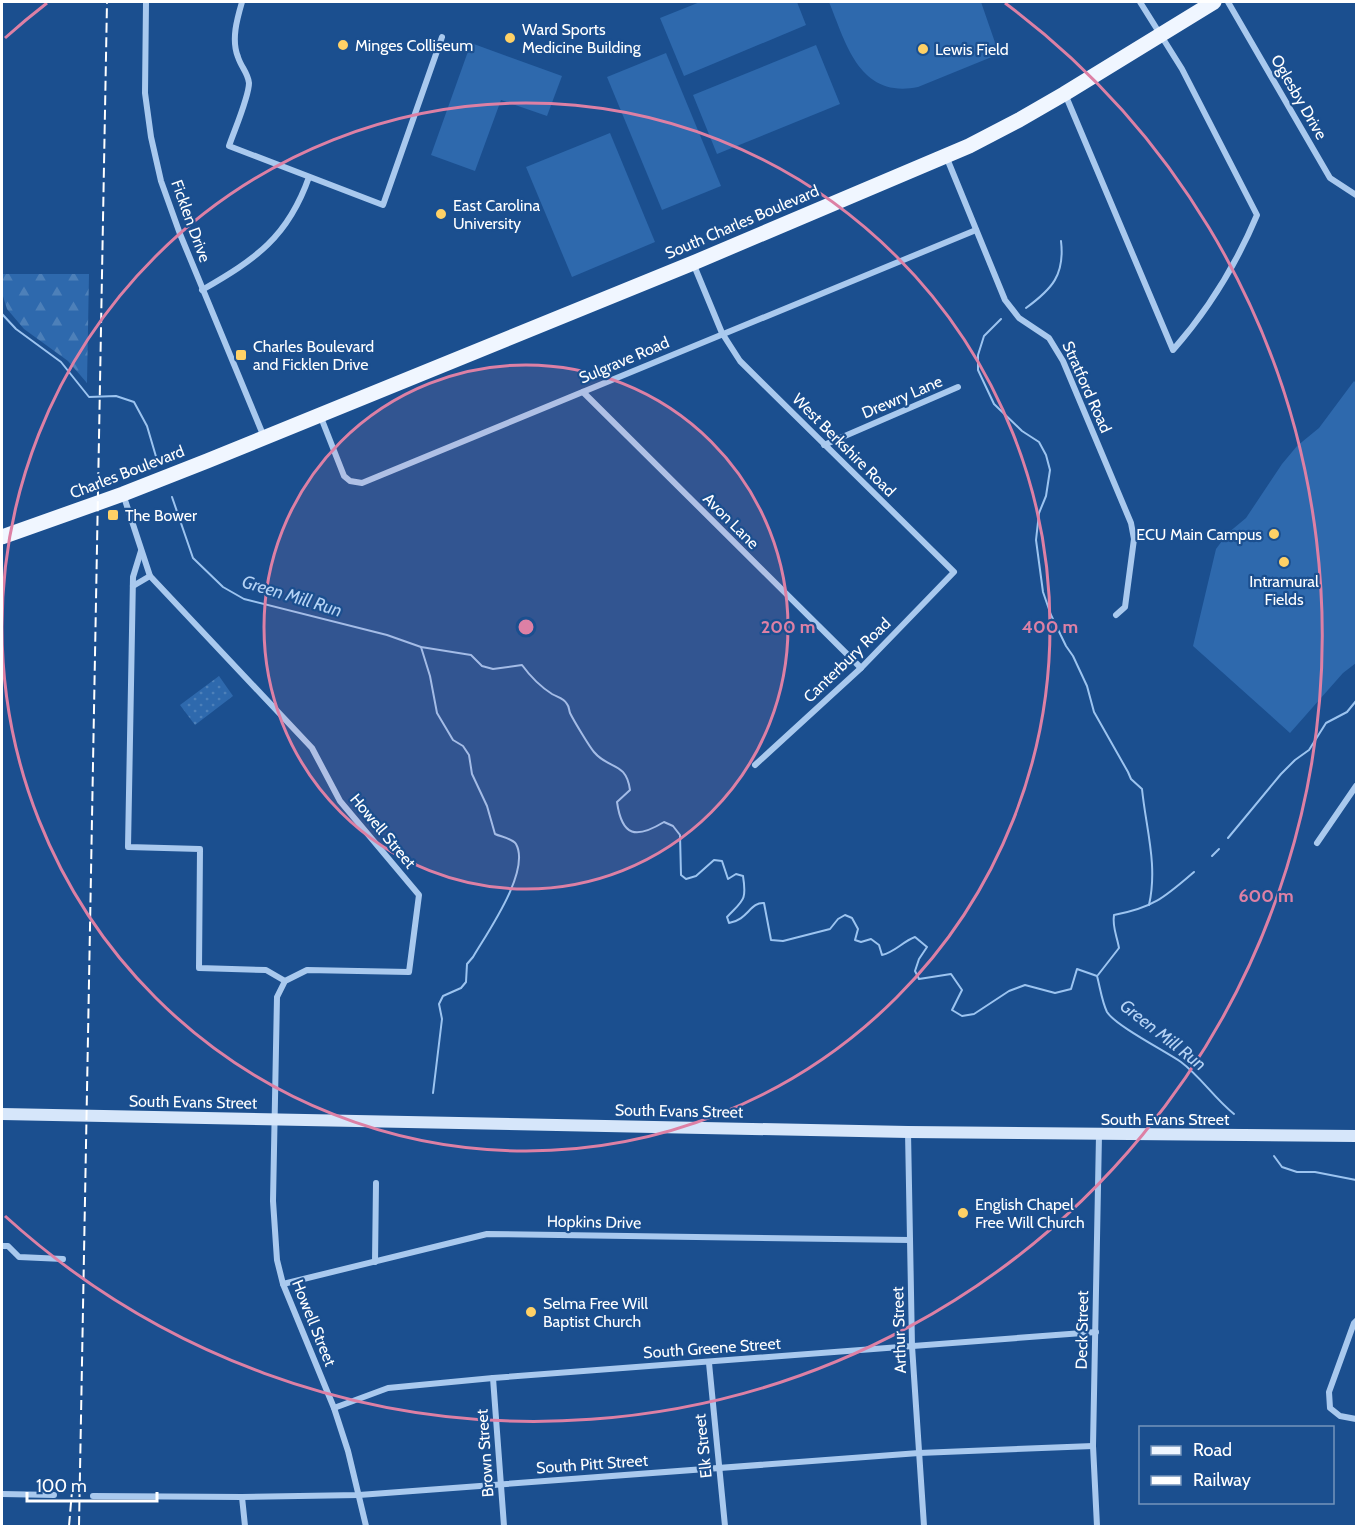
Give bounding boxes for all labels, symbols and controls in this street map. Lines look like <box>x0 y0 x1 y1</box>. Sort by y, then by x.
place label: Ward Sports Medicine Building <box>522 20 642 57</box>
marker: Ward Sports Medicine Building <box>503 31 517 45</box>
place label: Minges Colliseum <box>355 36 473 55</box>
marker: Minges Colliseum <box>336 38 350 52</box>
place label: Lewis Field <box>935 40 1009 59</box>
marker: Lewis Field <box>916 42 930 56</box>
street label: Oglesby Drive <box>1267 51 1331 143</box>
street label: Ficklen Drive <box>167 177 215 265</box>
street label: South Charles Boulevard <box>662 181 822 263</box>
place label: East Carolina University <box>453 196 540 233</box>
marker: East Carolina University <box>434 207 448 221</box>
street label: Sulgrave Road <box>576 333 672 387</box>
place label: Charles Boulevard and Ficklen Drive <box>253 337 374 374</box>
street label: Stratford Road <box>1058 338 1116 436</box>
marker: Charles Boulevard and Ficklen Drive <box>234 348 248 362</box>
street label: Drewry Lane <box>859 372 945 422</box>
street label: West Berkshire Road <box>788 389 900 501</box>
street label: Charles Boulevard <box>67 441 187 503</box>
street label: Avon Lane <box>699 489 763 553</box>
place label: The Bower <box>125 506 198 525</box>
marker: The Bower <box>106 508 120 522</box>
place label: ECU Main Campus <box>1136 525 1262 544</box>
marker: ECU Main Campus <box>1267 527 1281 541</box>
marker: Intramural Fields <box>1277 555 1291 569</box>
water label: Green Mill Run <box>239 570 345 622</box>
place label: Intramural Fields <box>1249 572 1319 609</box>
street label: Canterbury Road <box>800 614 894 706</box>
text: 200 m <box>761 616 815 638</box>
text: 400 m <box>1022 616 1078 638</box>
centre of rings <box>516 617 536 637</box>
street label: Howell Street <box>346 790 420 873</box>
text: 600 m <box>1238 885 1294 907</box>
water label: Green Mill Run <box>1116 995 1210 1075</box>
street label: South Evans Street <box>129 1091 258 1113</box>
street label: South Evans Street <box>615 1100 744 1122</box>
street label: South Evans Street <box>1101 1110 1230 1129</box>
place label: English Chapel Free Will Church <box>975 1195 1085 1232</box>
marker: English Chapel Free Will Church <box>956 1206 970 1220</box>
street label: Hopkins Drive <box>547 1212 641 1232</box>
street label: Howell Street <box>288 1277 340 1370</box>
street label: Arthur Street <box>888 1286 910 1374</box>
street label: Deck Street <box>1072 1290 1092 1370</box>
place label: Selma Free Will Baptist Church <box>543 1294 648 1331</box>
marker: Selma Free Will Baptist Church <box>524 1305 538 1319</box>
street label: South Greene Street <box>643 1334 782 1362</box>
street label: Brown Street <box>472 1408 498 1498</box>
street label: Elk Street <box>690 1412 716 1479</box>
legend <box>1139 1426 1334 1504</box>
text: Road <box>1193 1439 1232 1461</box>
street label: South Pitt Street <box>535 1451 649 1477</box>
scale bar <box>27 1465 158 1503</box>
text: Railway <box>1193 1469 1251 1491</box>
text: 100 m <box>36 1475 87 1497</box>

